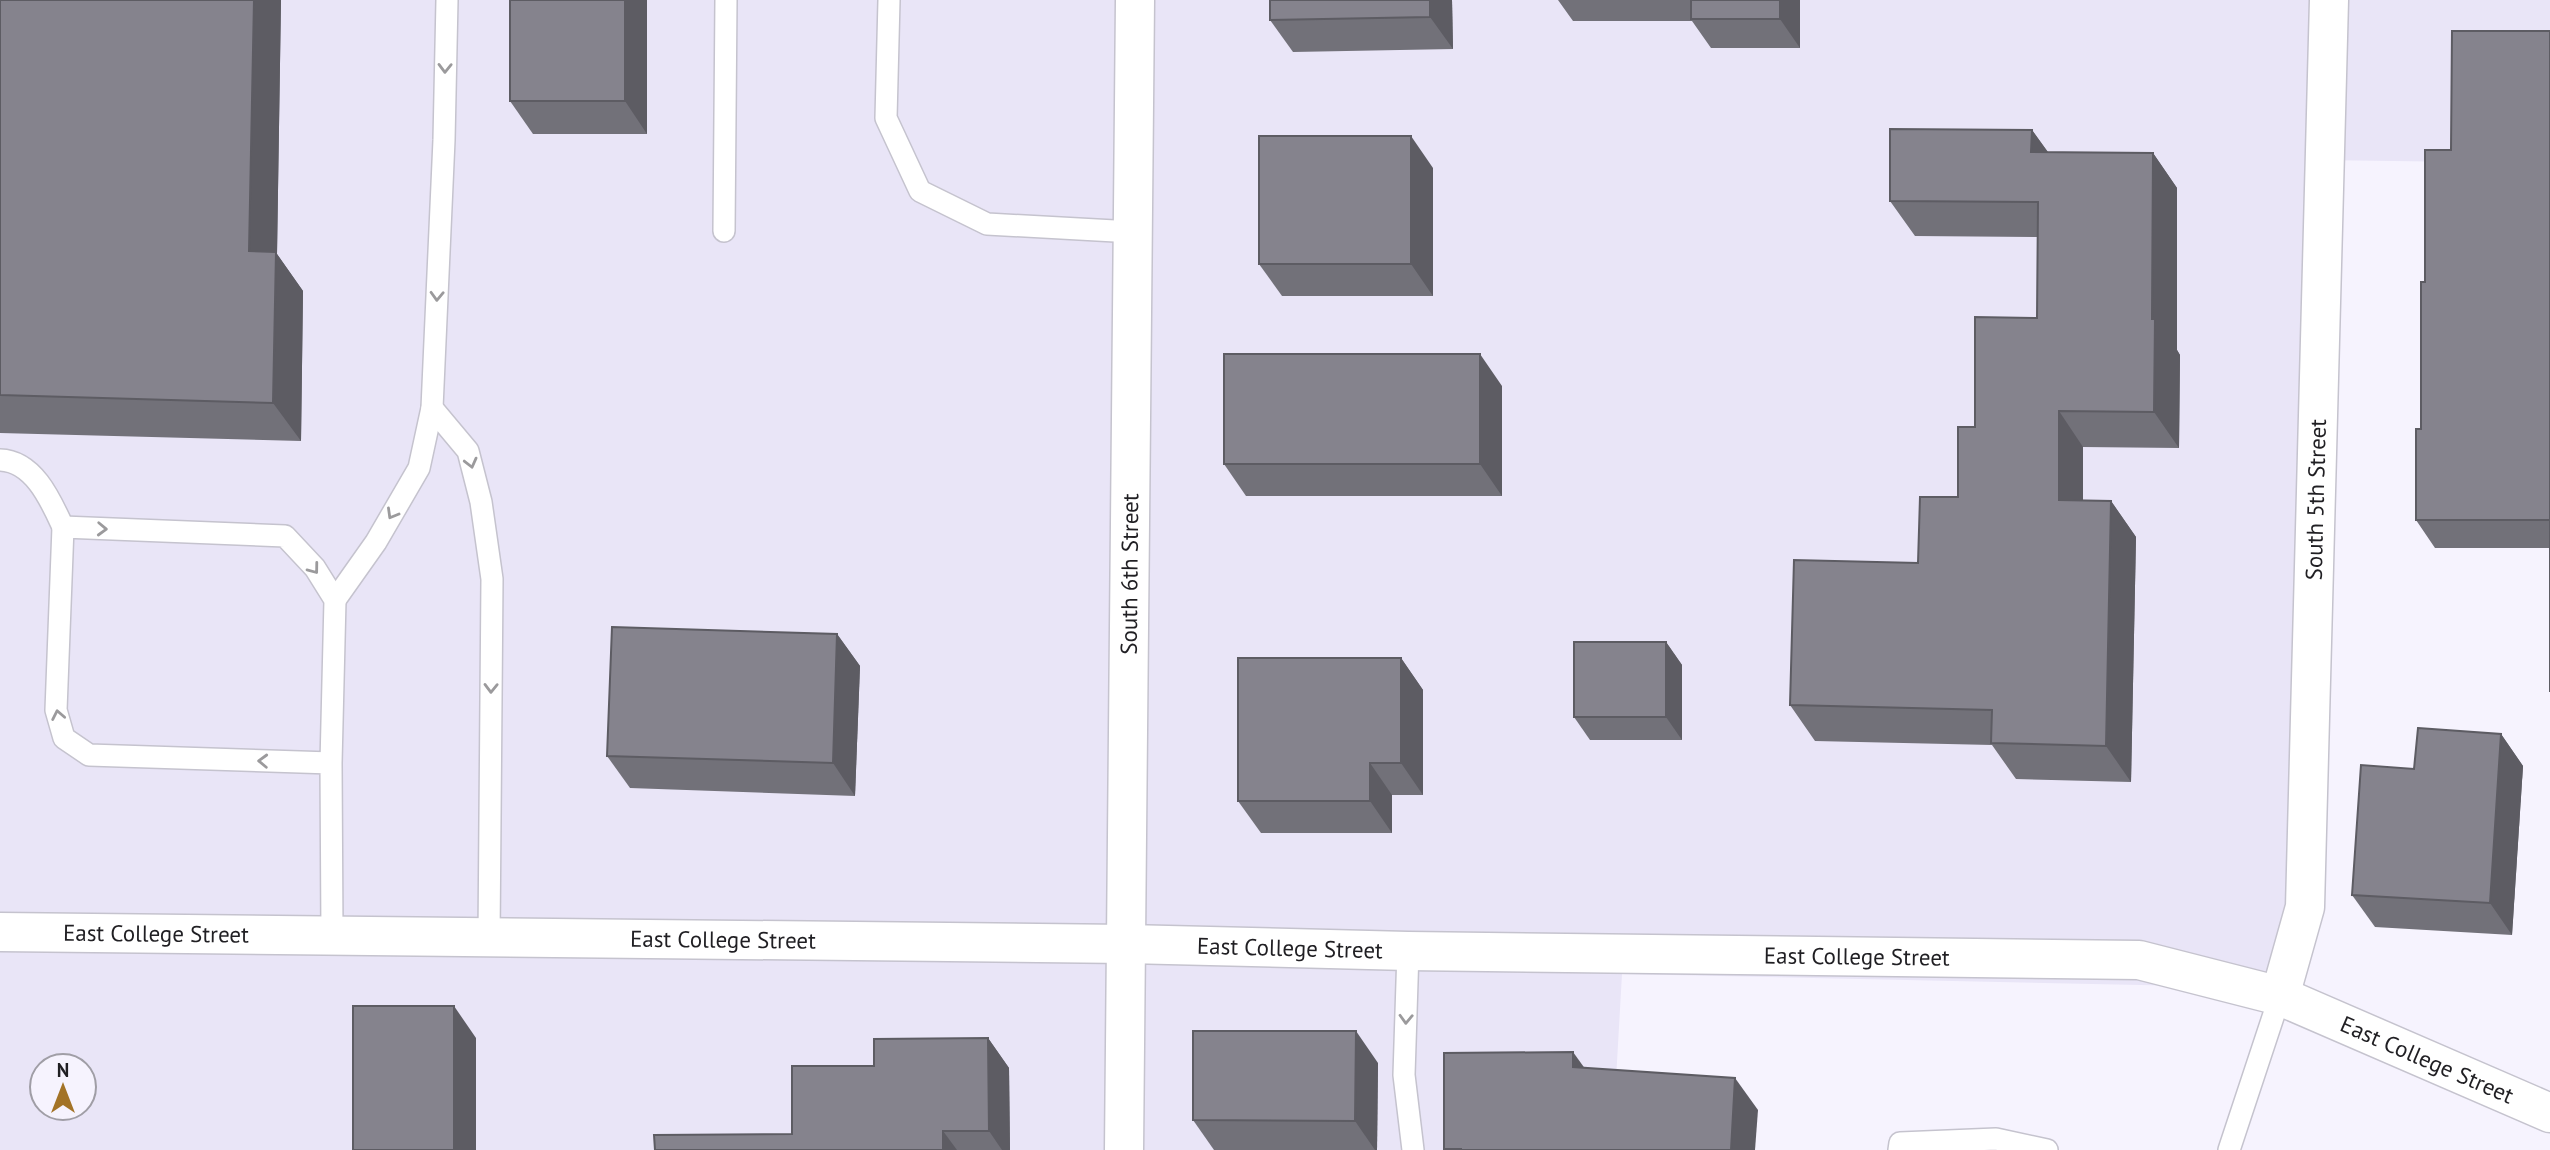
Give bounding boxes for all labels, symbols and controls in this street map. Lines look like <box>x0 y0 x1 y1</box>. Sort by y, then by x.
one-way arrow <box>437 63 453 74</box>
one-way arrow <box>429 290 444 301</box>
street label: South 5th Street <box>2299 418 2332 581</box>
one-way arrow <box>463 457 477 469</box>
street label: South 6th Street <box>1114 493 1144 655</box>
one-way arrow <box>388 507 401 520</box>
one-way arrow <box>97 521 108 536</box>
one-way arrow <box>306 561 319 573</box>
one-way arrow <box>483 684 499 694</box>
one-way arrow <box>52 710 67 722</box>
one-way arrow <box>257 753 268 768</box>
street label: East College Street <box>63 918 249 949</box>
street label: East College Street <box>630 924 816 955</box>
street label: East College Street <box>1197 931 1383 964</box>
street label: East College Street <box>1764 940 1950 972</box>
street label: East College Street <box>2336 1009 2518 1110</box>
one-way arrow <box>1399 1014 1414 1025</box>
north arrow <box>28 1052 98 1122</box>
text: N <box>57 1058 69 1082</box>

